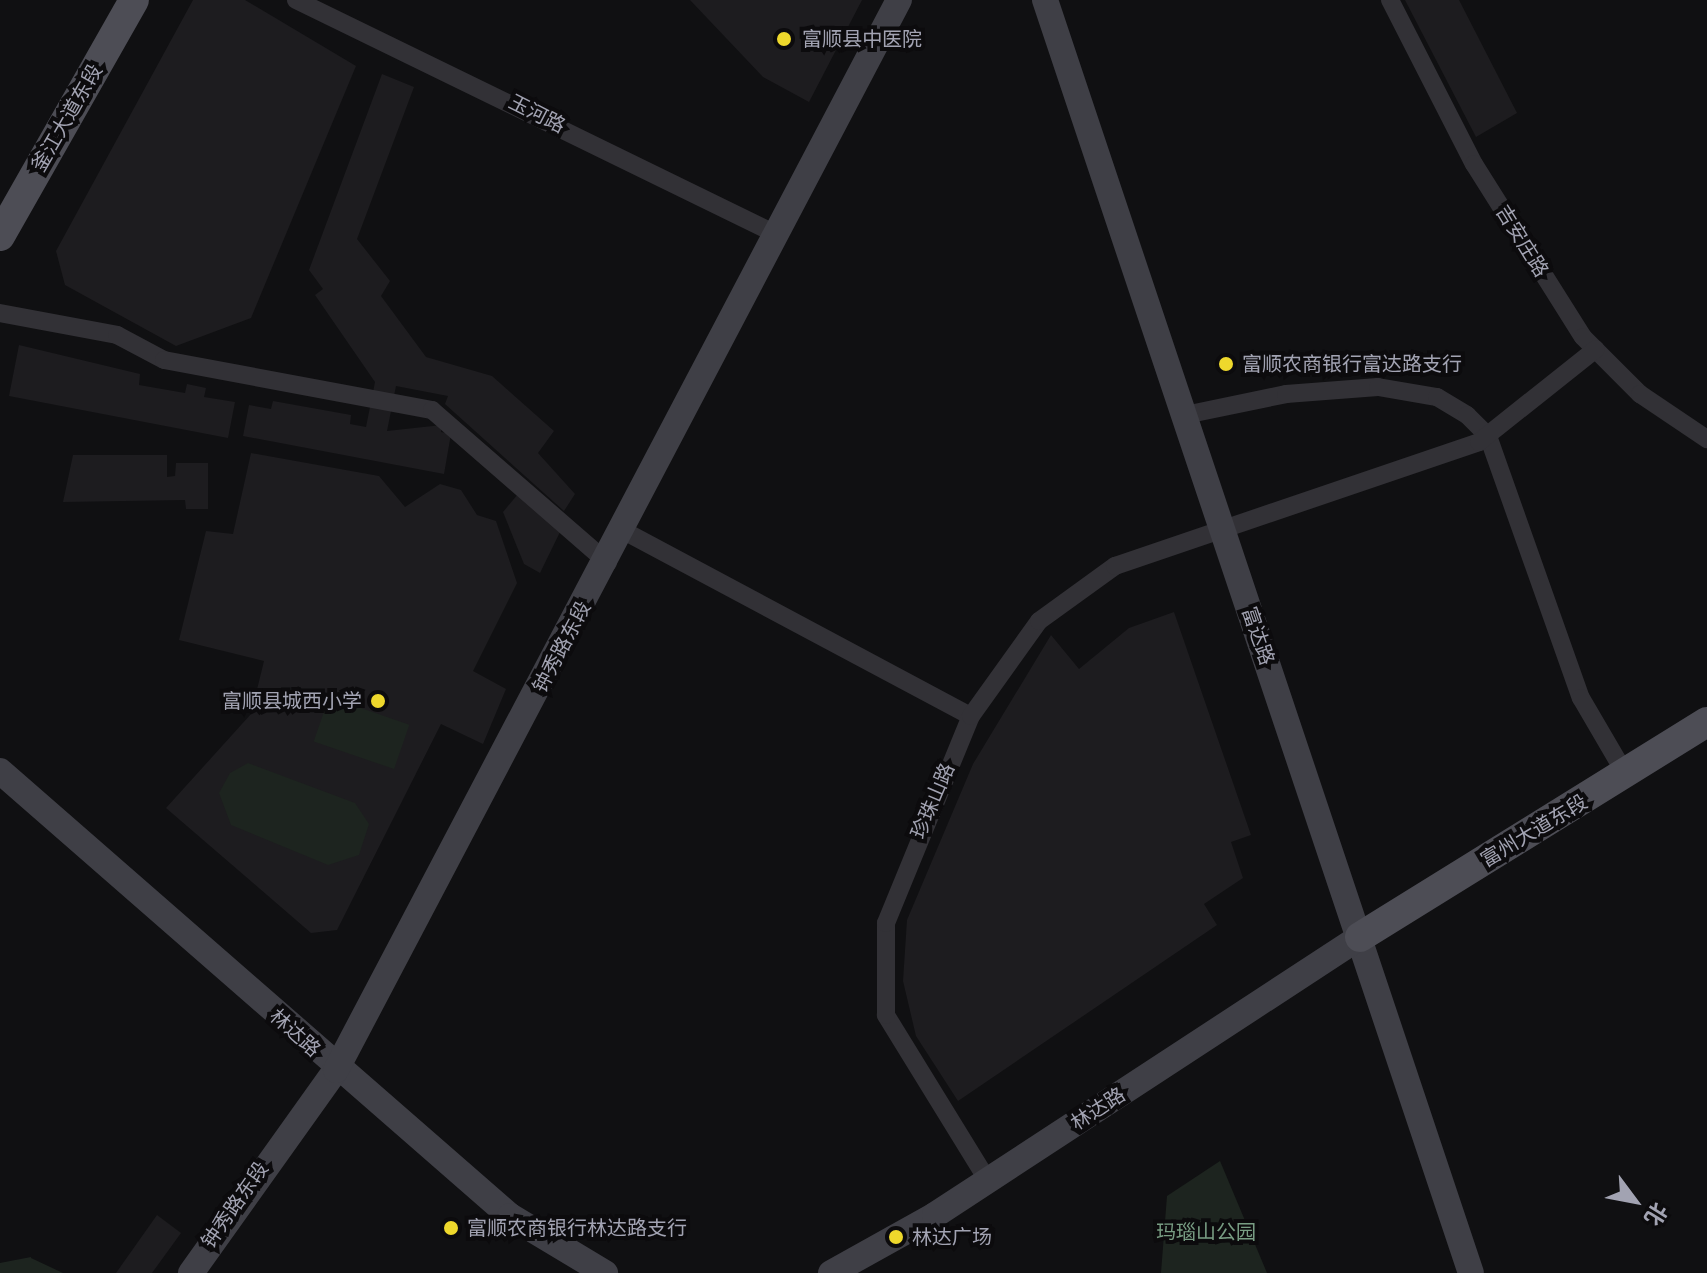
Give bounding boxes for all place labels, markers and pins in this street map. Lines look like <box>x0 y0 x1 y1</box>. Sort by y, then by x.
place label: 富顺县中医院 <box>802 27 922 51</box>
marker: 富顺县中医院 <box>773 28 795 50</box>
place label: 富顺农商银行富达路支行 <box>1242 352 1462 376</box>
marker: 富顺农商银行富达路支行 <box>1217 355 1235 373</box>
place label: 富顺县城西小学 <box>222 689 362 713</box>
marker: 富顺县城西小学 <box>369 692 387 710</box>
place label: 富顺农商银行林达路支行 <box>467 1216 687 1240</box>
marker: 富顺农商银行林达路支行 <box>442 1219 460 1237</box>
place label: 林达广场 <box>912 1225 992 1249</box>
marker: 林达广场 <box>887 1228 905 1246</box>

